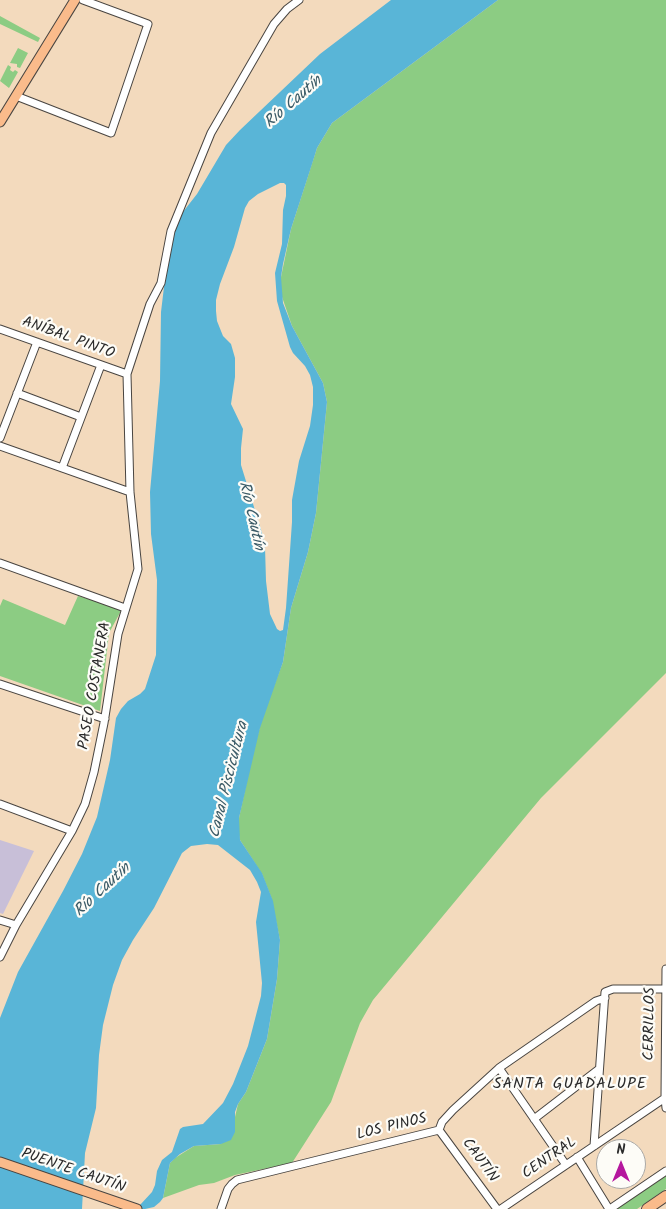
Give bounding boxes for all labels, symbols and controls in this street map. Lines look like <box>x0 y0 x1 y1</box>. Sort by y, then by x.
water label: Río Cautín <box>261 73 327 133</box>
street label: ANÍBAL PINTO <box>19 314 117 364</box>
water label: Río Cautín <box>233 480 267 552</box>
street label: PASEO COSTANERA <box>76 621 116 751</box>
water label: Canal Piscicultura <box>206 720 254 840</box>
water label: Río Cautín <box>71 860 135 922</box>
street label: CERRILLOS <box>641 987 661 1061</box>
district label: SANTA GUADALUPE <box>491 1075 649 1095</box>
street label: LOS PINOS <box>355 1111 429 1145</box>
street label: CENTRAL <box>519 1134 581 1184</box>
street label: CAUTÍN <box>457 1136 501 1186</box>
north arrow <box>596 1139 646 1189</box>
text: N <box>617 1139 625 1161</box>
street label: PUENTE CAUTÍN <box>19 1146 127 1198</box>

